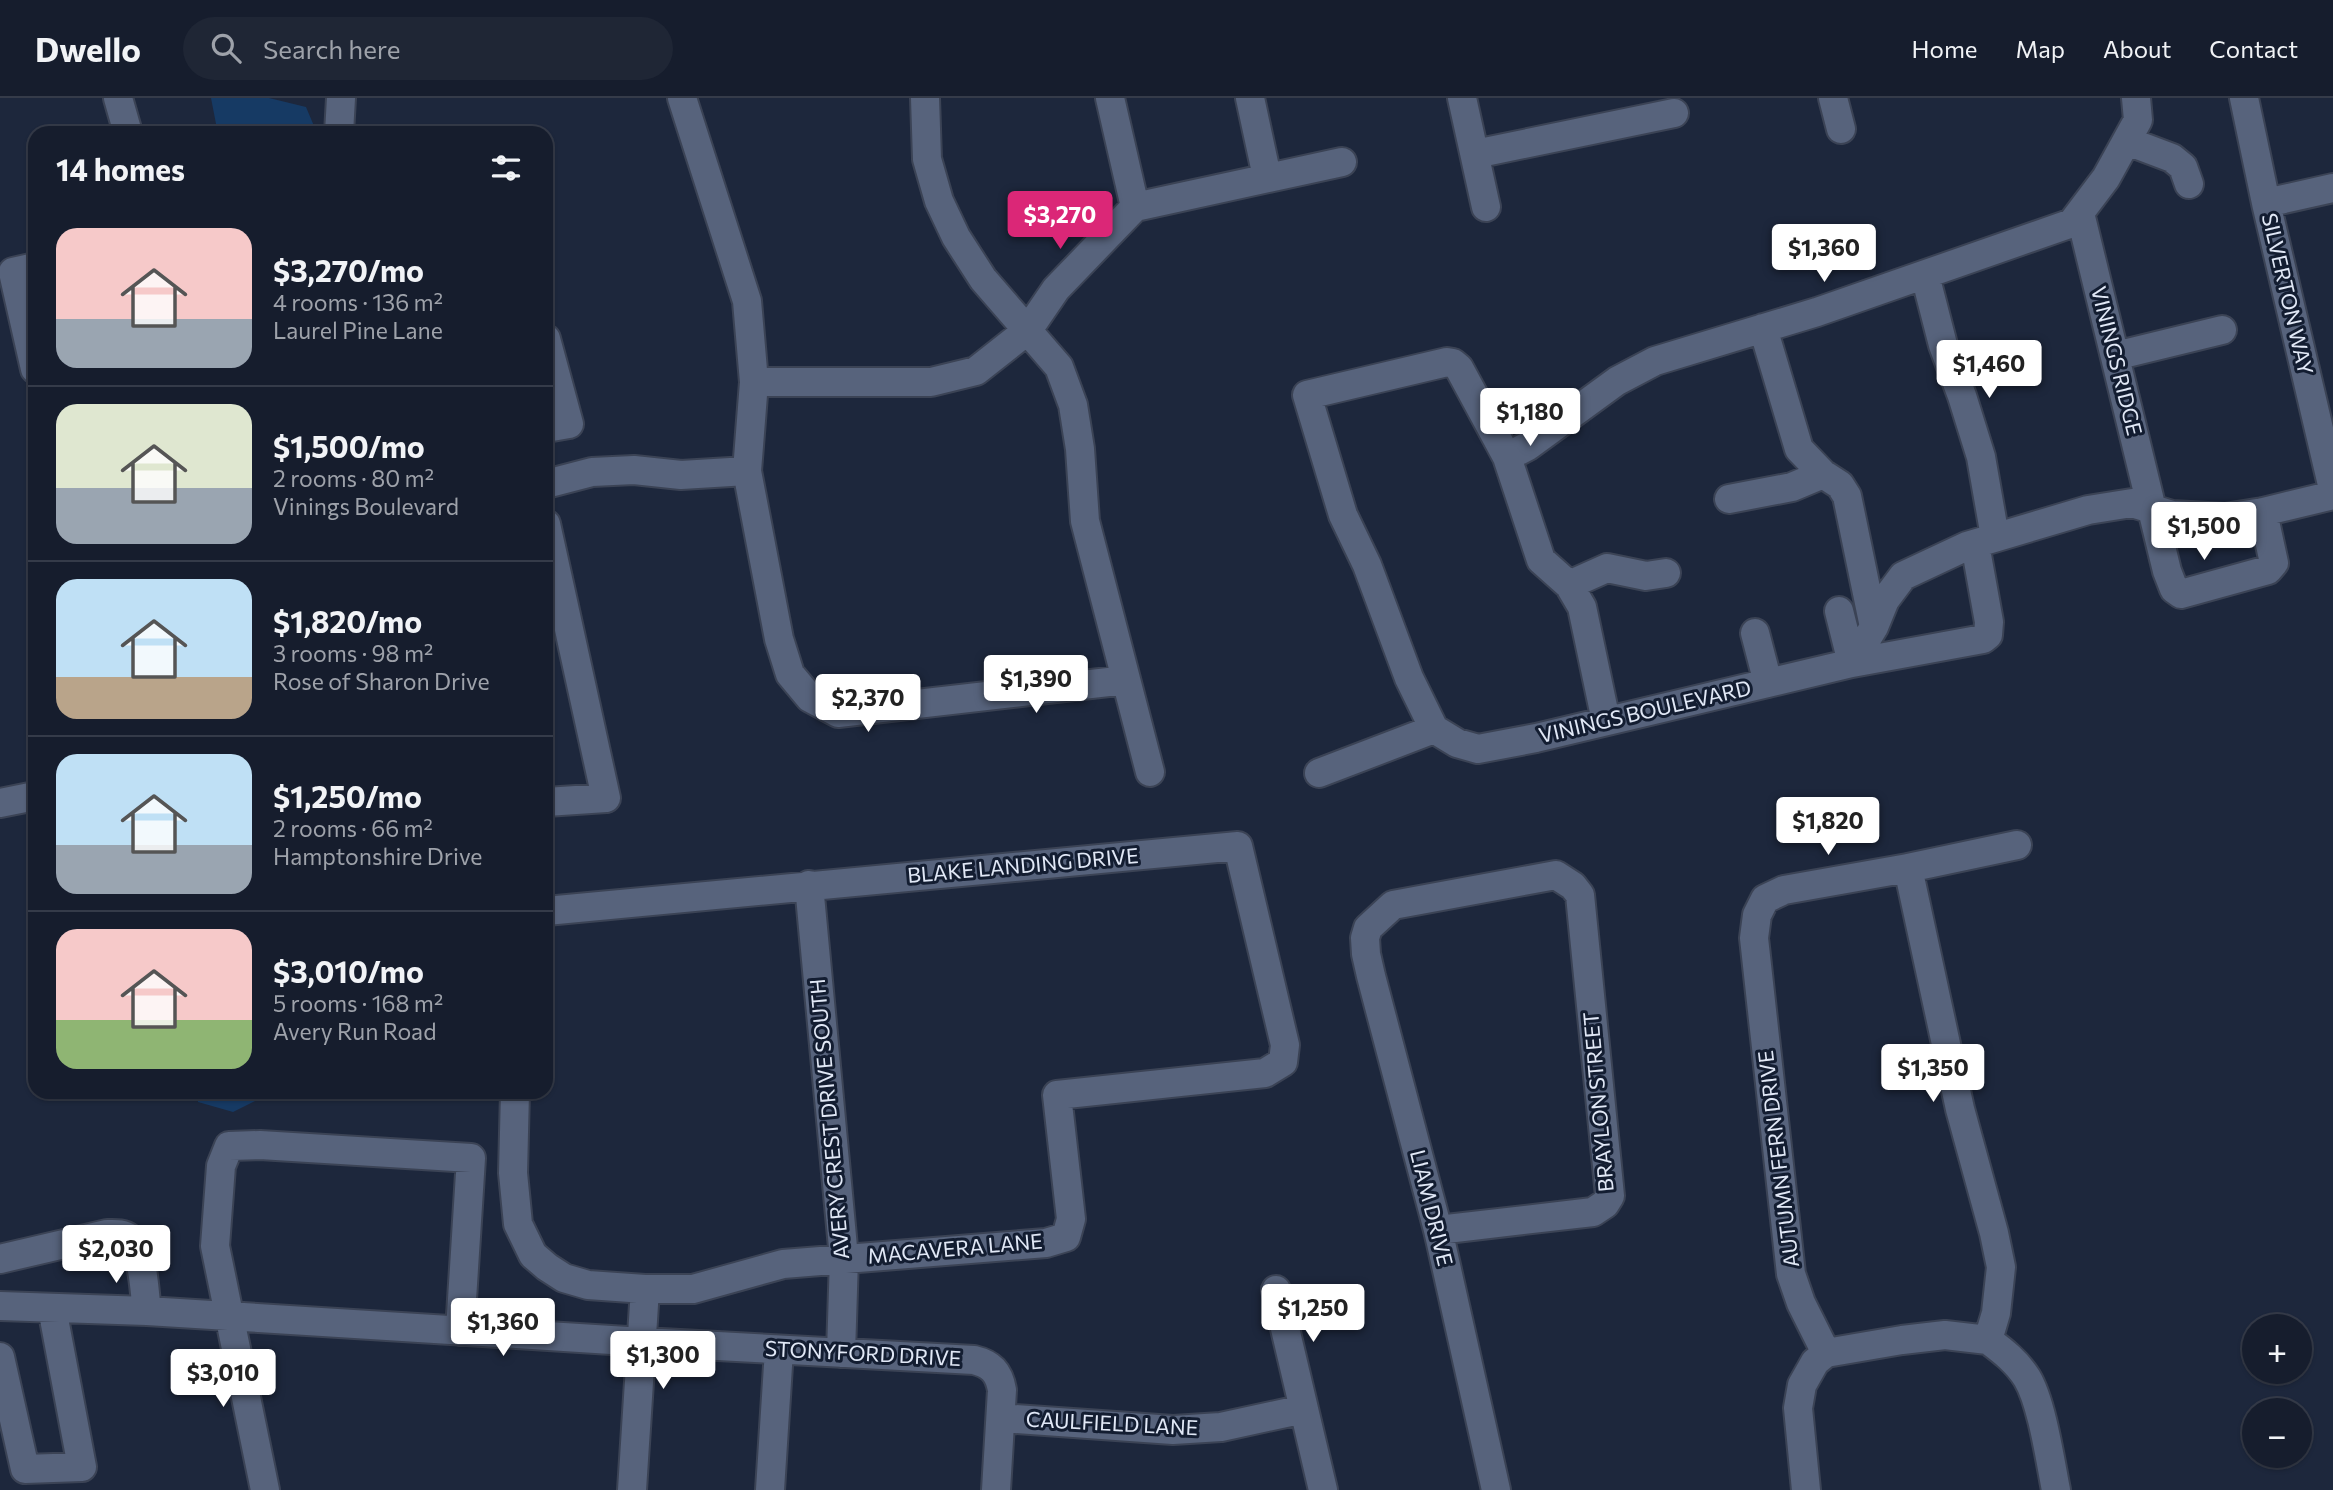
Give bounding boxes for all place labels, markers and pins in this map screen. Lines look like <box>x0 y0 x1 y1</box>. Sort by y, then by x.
pin: $3,270 <box>1003 192 1117 251</box>
pin: $1,360 <box>1767 225 1881 284</box>
pin: $1,460 <box>1932 341 2046 400</box>
pin: $1,180 <box>1473 388 1587 448</box>
pin: $1,500 <box>2147 503 2261 562</box>
pin: $1,390 <box>979 656 1093 715</box>
pin: $2,370 <box>811 674 925 734</box>
pin: $1,820 <box>1771 798 1885 857</box>
pin: $1,350 <box>1876 1044 1990 1104</box>
pin: $2,030 <box>59 1226 173 1285</box>
pin: $1,250 <box>1256 1284 1370 1344</box>
pin: $1,360 <box>446 1298 560 1358</box>
pin: $1,300 <box>606 1332 720 1391</box>
pin: $3,010 <box>166 1350 280 1409</box>

